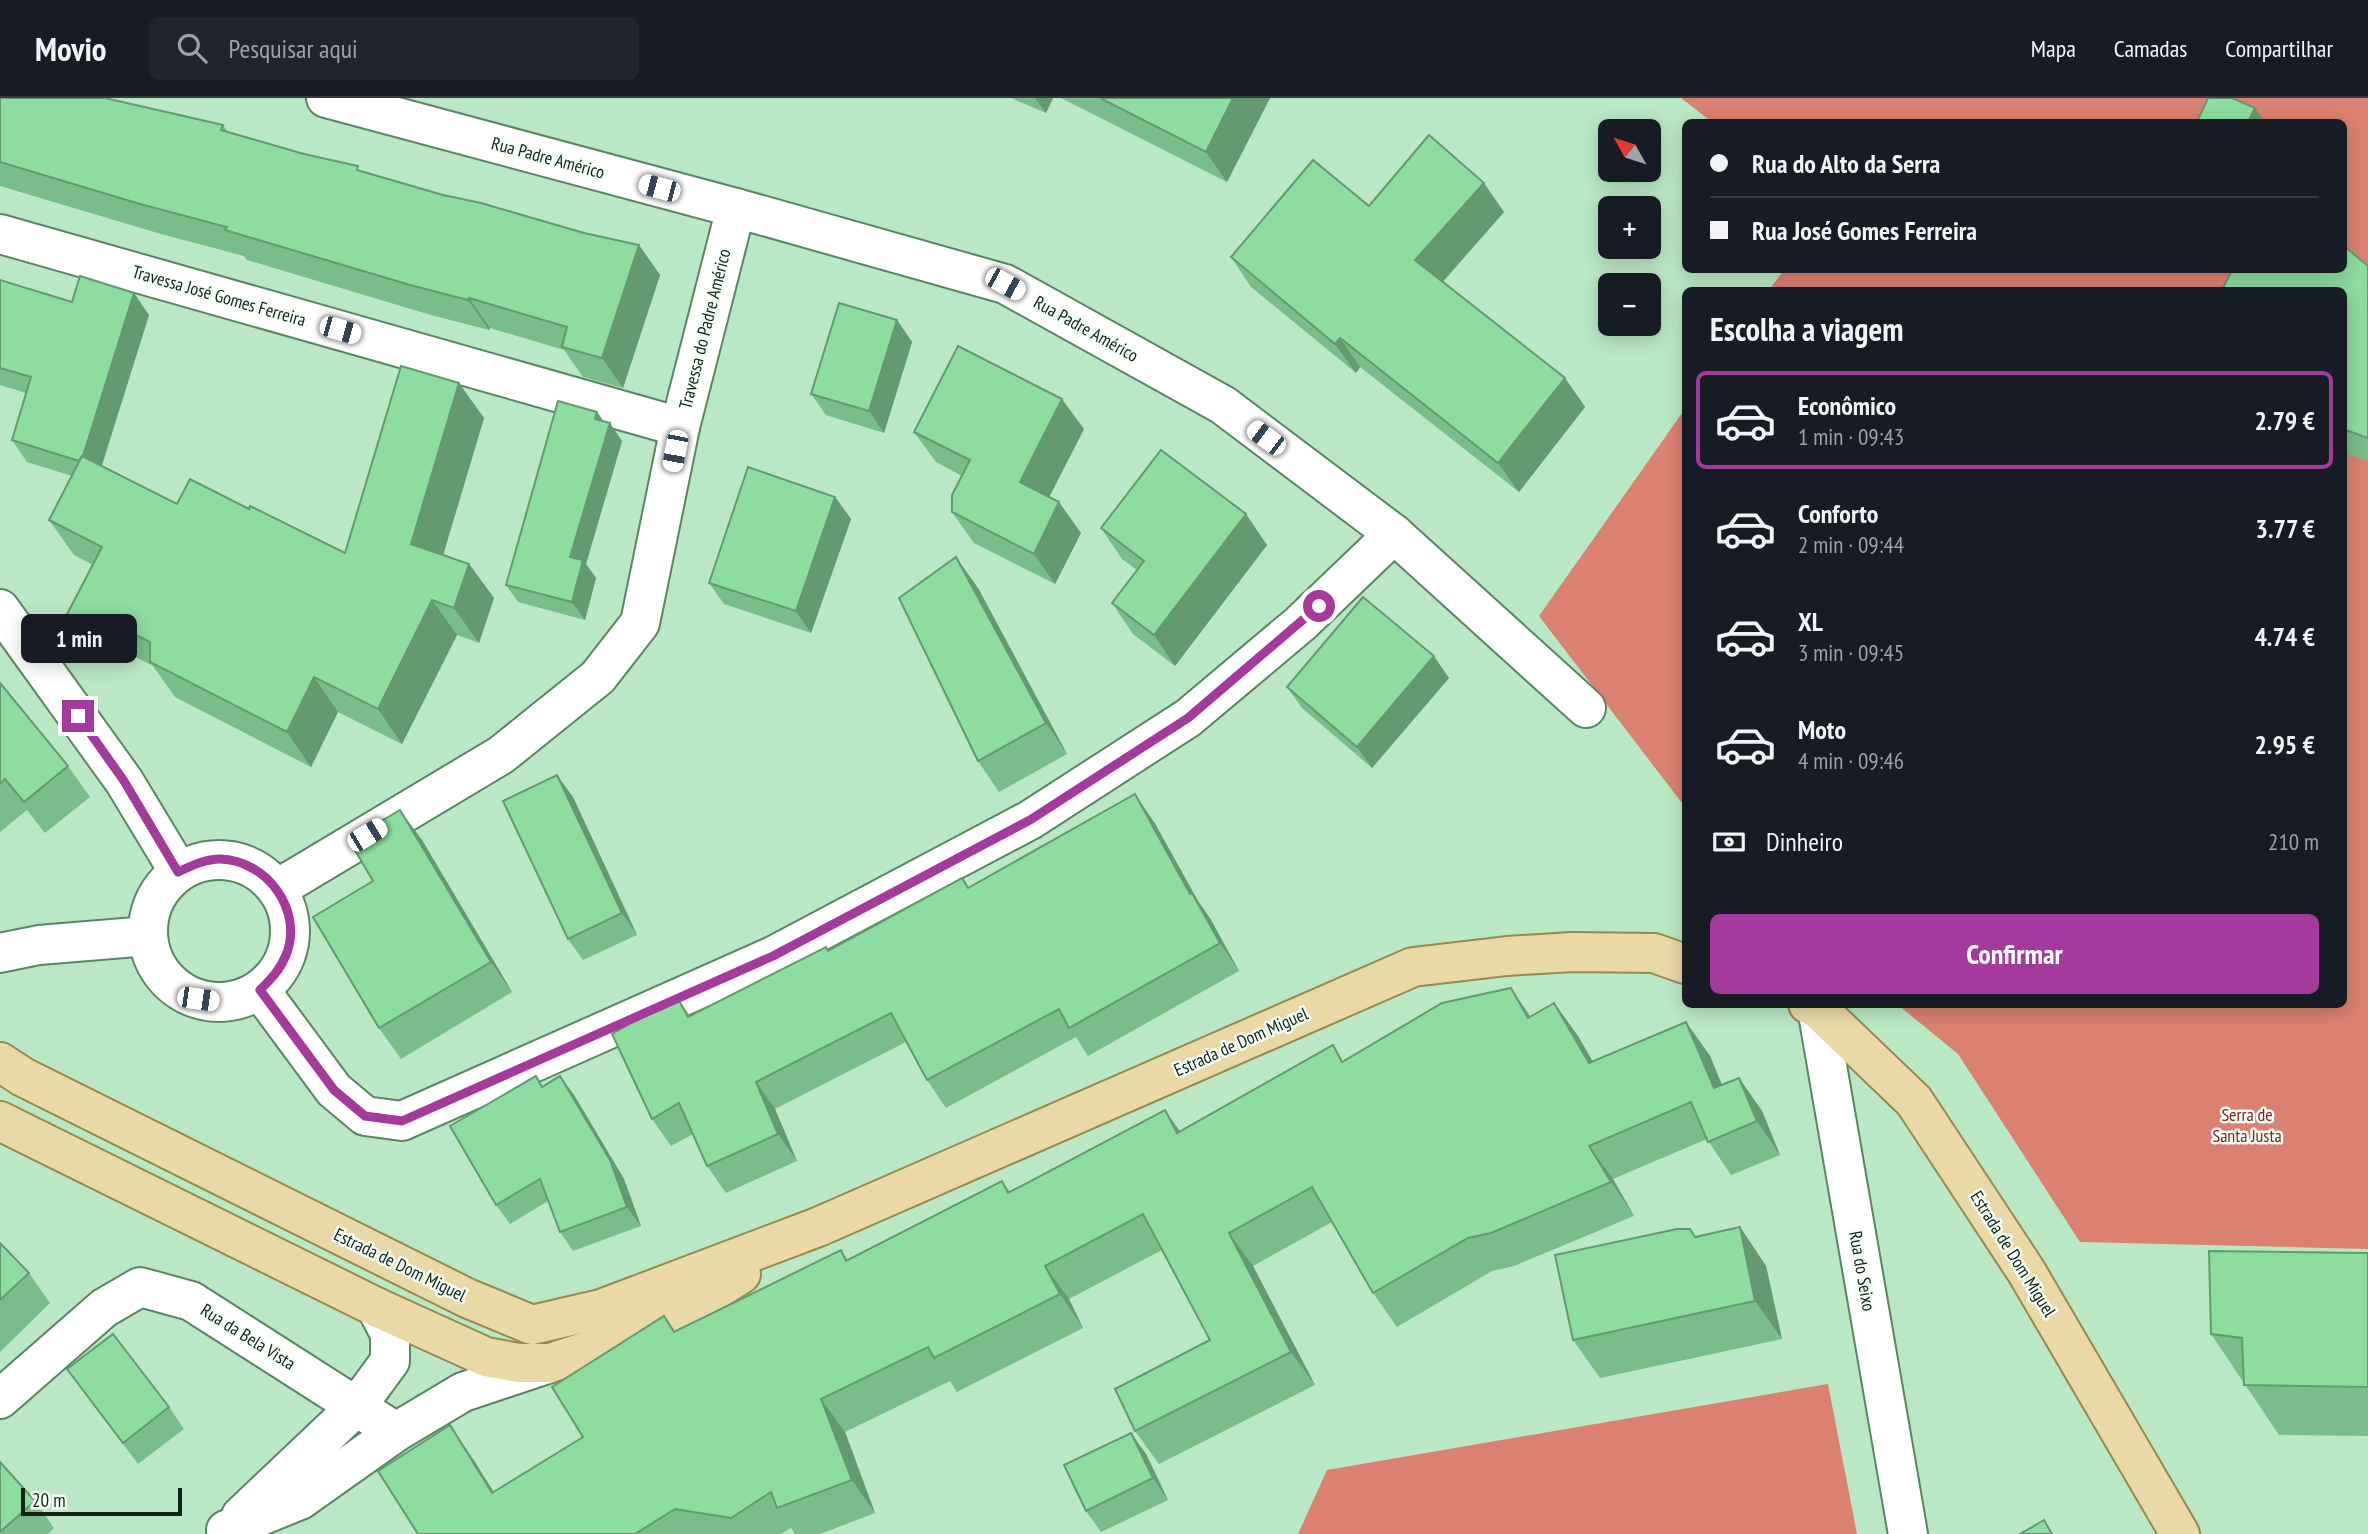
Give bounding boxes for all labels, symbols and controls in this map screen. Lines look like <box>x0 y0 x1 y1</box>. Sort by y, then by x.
search box <box>149 17 639 80</box>
text: Movio <box>35 27 107 70</box>
icon: search <box>173 29 211 67</box>
text: Pesquisar aqui <box>229 32 358 65</box>
text: Mapa <box>2031 33 2076 64</box>
text: Camadas <box>2114 33 2187 64</box>
text: Compartilhar <box>2225 33 2333 64</box>
north arrow <box>1598 119 1661 182</box>
map controls <box>1598 119 1661 336</box>
street label: Rua Padre Américo <box>489 131 607 184</box>
text: Rua do Alto da Serra <box>1752 147 1940 180</box>
car <box>636 172 683 204</box>
button: + <box>1598 196 1661 259</box>
text: Rua José Gomes Ferreira <box>1752 214 1977 247</box>
street label: Travessa do Padre Américo <box>673 246 736 411</box>
street label: Travessa José Gomes Ferreira <box>130 260 309 331</box>
car <box>982 265 1029 303</box>
button: − <box>1598 273 1661 336</box>
street label: Rua Padre Américo <box>1030 290 1143 367</box>
text: Escolha a viagem <box>1710 308 1903 350</box>
car <box>317 314 364 346</box>
icon: car <box>1714 389 1777 452</box>
text: Econômico <box>1798 389 1896 422</box>
text: 2.79 € <box>2254 404 2315 437</box>
car <box>1243 417 1290 459</box>
text: 1 min · 09:43 <box>1798 422 1904 451</box>
car <box>661 428 690 474</box>
icon: car <box>1714 497 1777 560</box>
text: Conforto <box>1798 497 1878 530</box>
text: 3.77 € <box>2256 512 2315 545</box>
text: 2 min · 09:44 <box>1798 530 1904 559</box>
route start <box>1303 590 1335 622</box>
icon: car <box>1714 605 1777 668</box>
text: XL <box>1798 605 1823 638</box>
callout: 1 min <box>20 614 136 664</box>
text: 4.74 € <box>2254 620 2315 653</box>
text: 1 min <box>56 624 102 653</box>
text: 3 min · 09:45 <box>1798 638 1904 667</box>
route end <box>62 700 94 732</box>
icon: car <box>1714 713 1777 776</box>
text: Moto <box>1798 713 1846 746</box>
text: 2.95 € <box>2254 728 2315 761</box>
text: 4 min · 09:46 <box>1798 746 1904 775</box>
car <box>344 815 391 855</box>
icon: cash <box>1710 823 1748 861</box>
text: Dinheiro <box>1766 825 1843 858</box>
text: 210 m <box>2268 827 2319 856</box>
button: Confirmar <box>1710 914 2319 994</box>
car <box>176 986 221 1012</box>
street label: Estrada de Dom Miguel <box>1170 1001 1312 1081</box>
park label: Serra de Santa Justa <box>2212 1103 2282 1147</box>
street label: Estrada de Dom Miguel <box>1965 1187 2062 1322</box>
street label: Estrada de Dom Miguel <box>330 1223 471 1307</box>
street label: Rua do Seixo <box>1844 1229 1881 1313</box>
street label: Rua da Bela Vista <box>197 1298 300 1375</box>
scale bar <box>21 1485 182 1517</box>
text: 20 m <box>32 1488 66 1512</box>

